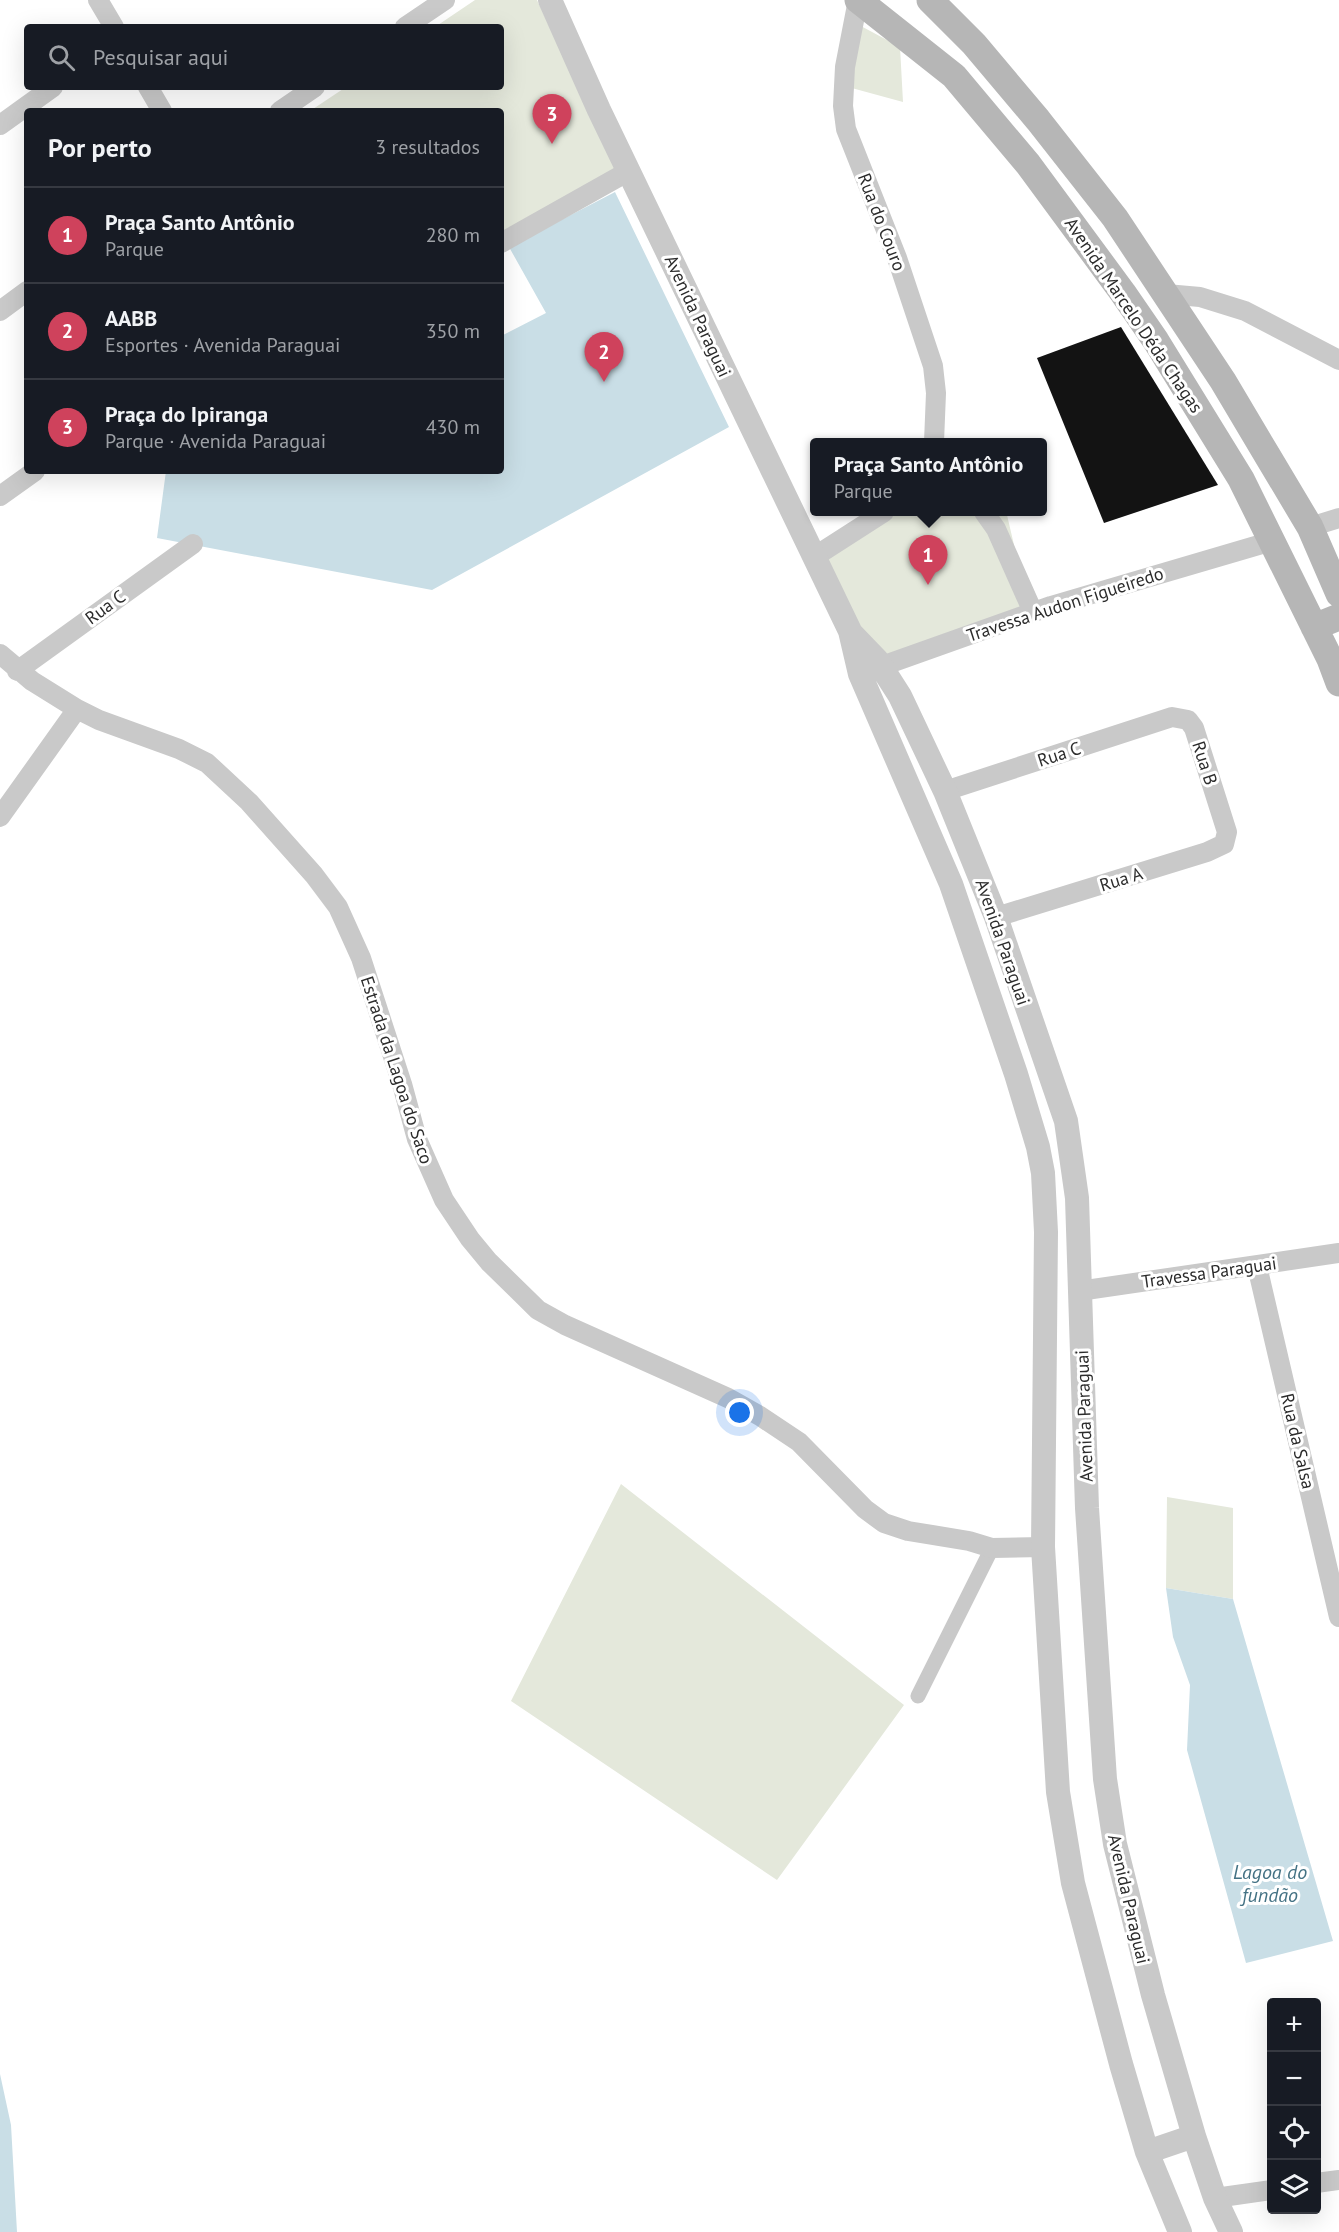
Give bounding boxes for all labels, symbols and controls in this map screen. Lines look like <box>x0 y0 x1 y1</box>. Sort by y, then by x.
search box <box>24 24 504 90</box>
icon: search <box>45 41 78 74</box>
text: Pesquisar aqui <box>93 43 229 71</box>
pin: 3 <box>532 94 572 144</box>
text: Por perto <box>48 131 152 164</box>
text: 3 resultados <box>375 134 480 160</box>
street label: Rua do Couro <box>853 170 911 274</box>
text: Praça Santo Antônio <box>105 208 295 236</box>
street label: Avenida Marcelo Déda Chagas <box>1060 213 1208 417</box>
text: 1 <box>62 222 73 248</box>
text: 280 m <box>426 222 480 248</box>
text: Parque <box>105 236 164 262</box>
street label: Avenida Paraguai <box>660 251 736 381</box>
text: AABB <box>105 304 157 332</box>
text: 2 <box>62 318 73 344</box>
text: 350 m <box>426 318 480 344</box>
text: Esportes · Avenida Paraguai <box>105 332 340 358</box>
pin: 2 <box>584 332 624 382</box>
text: Praça do Ipiranga <box>105 400 268 428</box>
text: 3 <box>62 414 73 440</box>
text: 430 m <box>426 414 480 440</box>
text: Parque · Avenida Paraguai <box>105 428 326 454</box>
popup <box>810 438 1047 516</box>
text: Praça Santo Antônio <box>834 450 1023 478</box>
text: Parque <box>834 478 893 504</box>
pin: 1 <box>908 536 948 585</box>
street label: Travessa Audon Figueiredo <box>964 561 1166 647</box>
street label: Rua C <box>80 585 130 629</box>
street label: Rua C <box>1034 736 1084 772</box>
street label: Rua B <box>1187 738 1223 788</box>
street label: Rua A <box>1097 861 1146 896</box>
street label: Avenida Paraguai <box>971 876 1035 1008</box>
street label: Estrada da Lagoa do Saco <box>356 973 438 1167</box>
street label: Travessa Paraguai <box>1140 1251 1278 1293</box>
street label: Avenida Paraguai <box>1070 1350 1098 1482</box>
street label: Rua da Salsa <box>1276 1391 1320 1491</box>
your location <box>725 1398 754 1427</box>
street label: Avenida Paraguai <box>1103 1832 1155 1966</box>
water label: Lagoa do fundão <box>1233 1859 1307 1908</box>
map controls <box>1267 1998 1321 2214</box>
button: + <box>1267 1998 1321 2052</box>
button: − <box>1267 2052 1321 2106</box>
button: locate <box>1267 2106 1321 2160</box>
button: layers <box>1267 2160 1321 2214</box>

